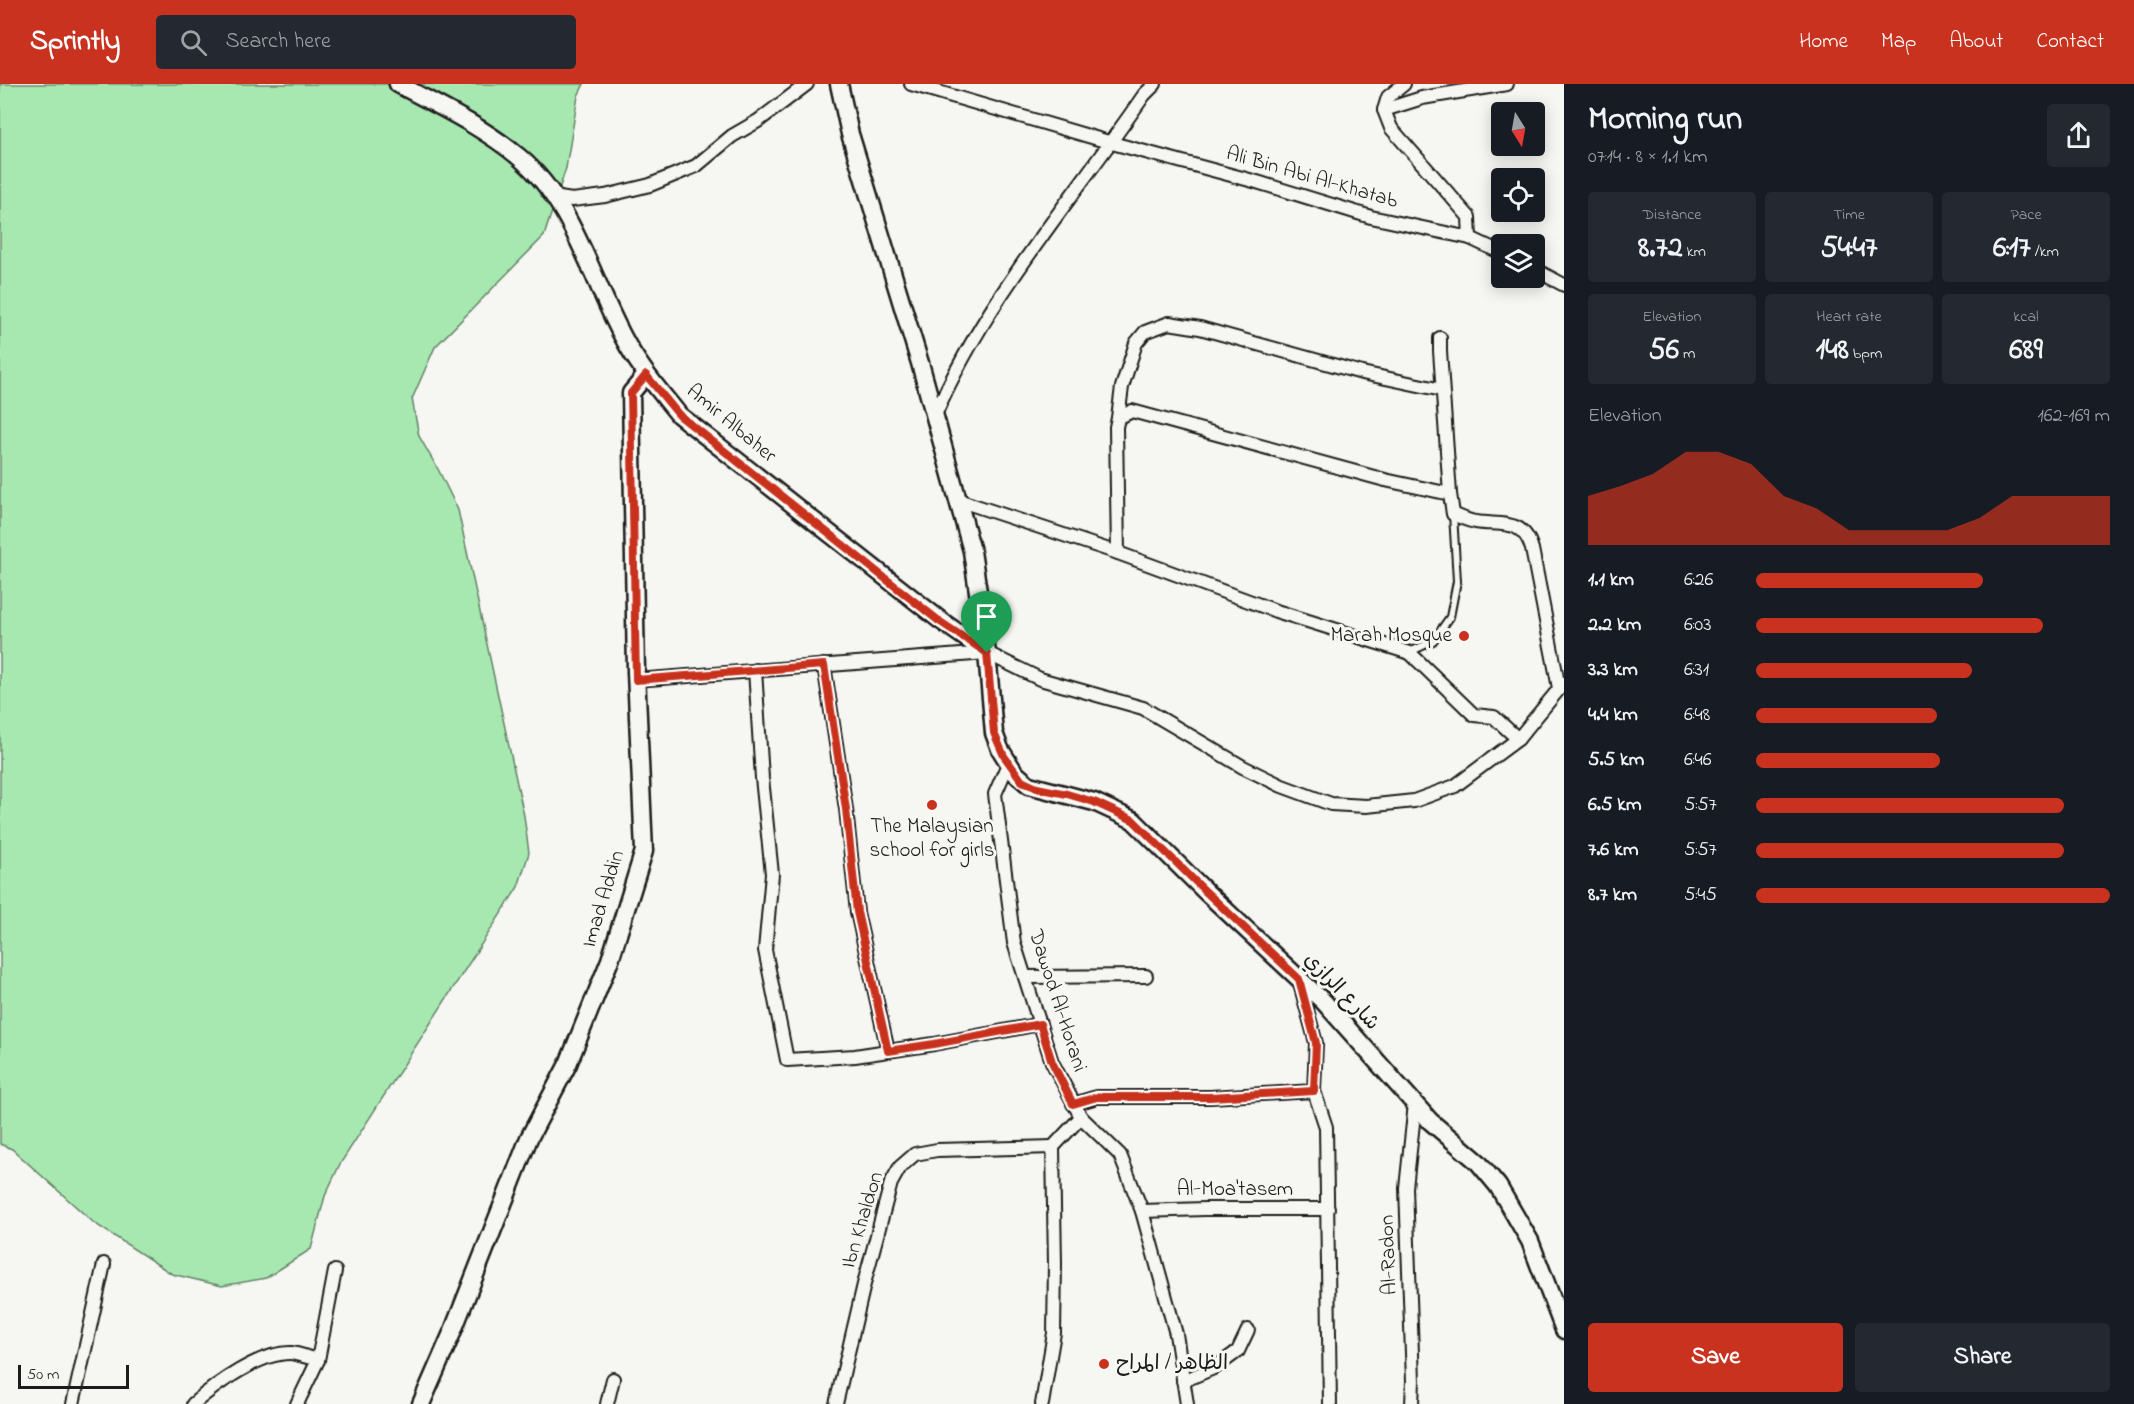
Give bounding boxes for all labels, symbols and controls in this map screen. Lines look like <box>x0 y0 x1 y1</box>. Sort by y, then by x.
search box <box>156 15 576 69</box>
text: Sprintly <box>30 22 120 63</box>
icon: search <box>177 26 210 59</box>
text: Search here <box>225 26 331 58</box>
text: Home <box>1799 27 1848 57</box>
text: Map <box>1881 27 1916 57</box>
text: About <box>1949 27 2003 57</box>
text: Contact <box>2036 27 2104 57</box>
text: Morning run <box>1588 96 1742 144</box>
north arrow <box>1491 102 1545 156</box>
map controls <box>1491 102 1545 288</box>
button: share <box>2047 104 2110 167</box>
street label: Ali Bin Abi Al-Khatab <box>1223 139 1401 217</box>
text: 07:14 · 8 × 1.1 km <box>1588 143 1708 172</box>
button: locate <box>1491 168 1545 222</box>
text: Distance <box>1643 203 1701 227</box>
text: Time <box>1833 203 1865 227</box>
text: Pace <box>2010 203 2042 227</box>
text: 8.72 <box>1638 227 1683 271</box>
text: 54:47 <box>1821 227 1877 271</box>
text: 6:17 <box>1993 227 2031 271</box>
button: layers <box>1491 234 1545 288</box>
text: km <box>1683 240 1706 264</box>
text: /km <box>2031 240 2059 264</box>
text: Elevation <box>1643 305 1701 329</box>
text: Heart rate <box>1816 305 1882 329</box>
text: kcal <box>2013 305 2039 329</box>
text: 56 <box>1649 329 1679 373</box>
text: 148 <box>1816 329 1849 373</box>
text: 689 <box>2009 329 2043 373</box>
text: m <box>1679 342 1695 366</box>
text: bpm <box>1849 342 1882 366</box>
street label: Amir Albaher <box>679 377 783 471</box>
text: Elevation <box>1588 402 1662 431</box>
text: 162–169 m <box>2037 402 2110 431</box>
text: 1.1 km <box>1588 566 1634 595</box>
text: 6:26 <box>1684 566 1713 595</box>
pin <box>961 591 1012 653</box>
icon: arrive <box>970 600 1003 633</box>
text: 2.2 km <box>1588 611 1641 640</box>
text: 6:03 <box>1684 611 1711 640</box>
place label: Marah Mosque <box>1330 621 1453 651</box>
marker: Marah Mosque <box>1457 629 1471 643</box>
text: 3.3 km <box>1588 656 1638 685</box>
text: 6:31 <box>1684 656 1709 685</box>
text: 4.4 km <box>1588 701 1638 730</box>
text: 6:48 <box>1684 701 1710 730</box>
text: 5.5 km <box>1588 746 1644 775</box>
text: 6:46 <box>1684 746 1712 775</box>
text: 6.5 km <box>1588 791 1642 820</box>
text: 5:57 <box>1684 791 1717 820</box>
marker: The Malaysian school for girls <box>925 798 939 812</box>
place label: The Malaysian school for girls <box>869 812 995 868</box>
text: 7.6 km <box>1588 836 1638 865</box>
text: 5:57 <box>1684 836 1717 865</box>
street label: Imad Addin <box>575 847 633 951</box>
text: 8.7 km <box>1588 881 1637 910</box>
text: 5:45 <box>1684 881 1717 910</box>
street label: Dawod Al-Horani <box>1020 925 1094 1076</box>
street label: شارع الرازي <box>1296 946 1386 1038</box>
street label: Ibn Khaldon <box>834 1168 892 1272</box>
street label: Al-Moa'tasem <box>1177 1175 1293 1205</box>
street label: Al-Radon <box>1373 1214 1405 1296</box>
button: Save <box>1588 1323 1843 1392</box>
button: Share <box>1855 1323 2110 1392</box>
place label: الظاهر / المراح <box>1116 1349 1228 1379</box>
marker: الظاهر / المراح <box>1097 1357 1111 1371</box>
scale bar <box>18 1362 129 1390</box>
text: 50 m <box>27 1363 59 1387</box>

